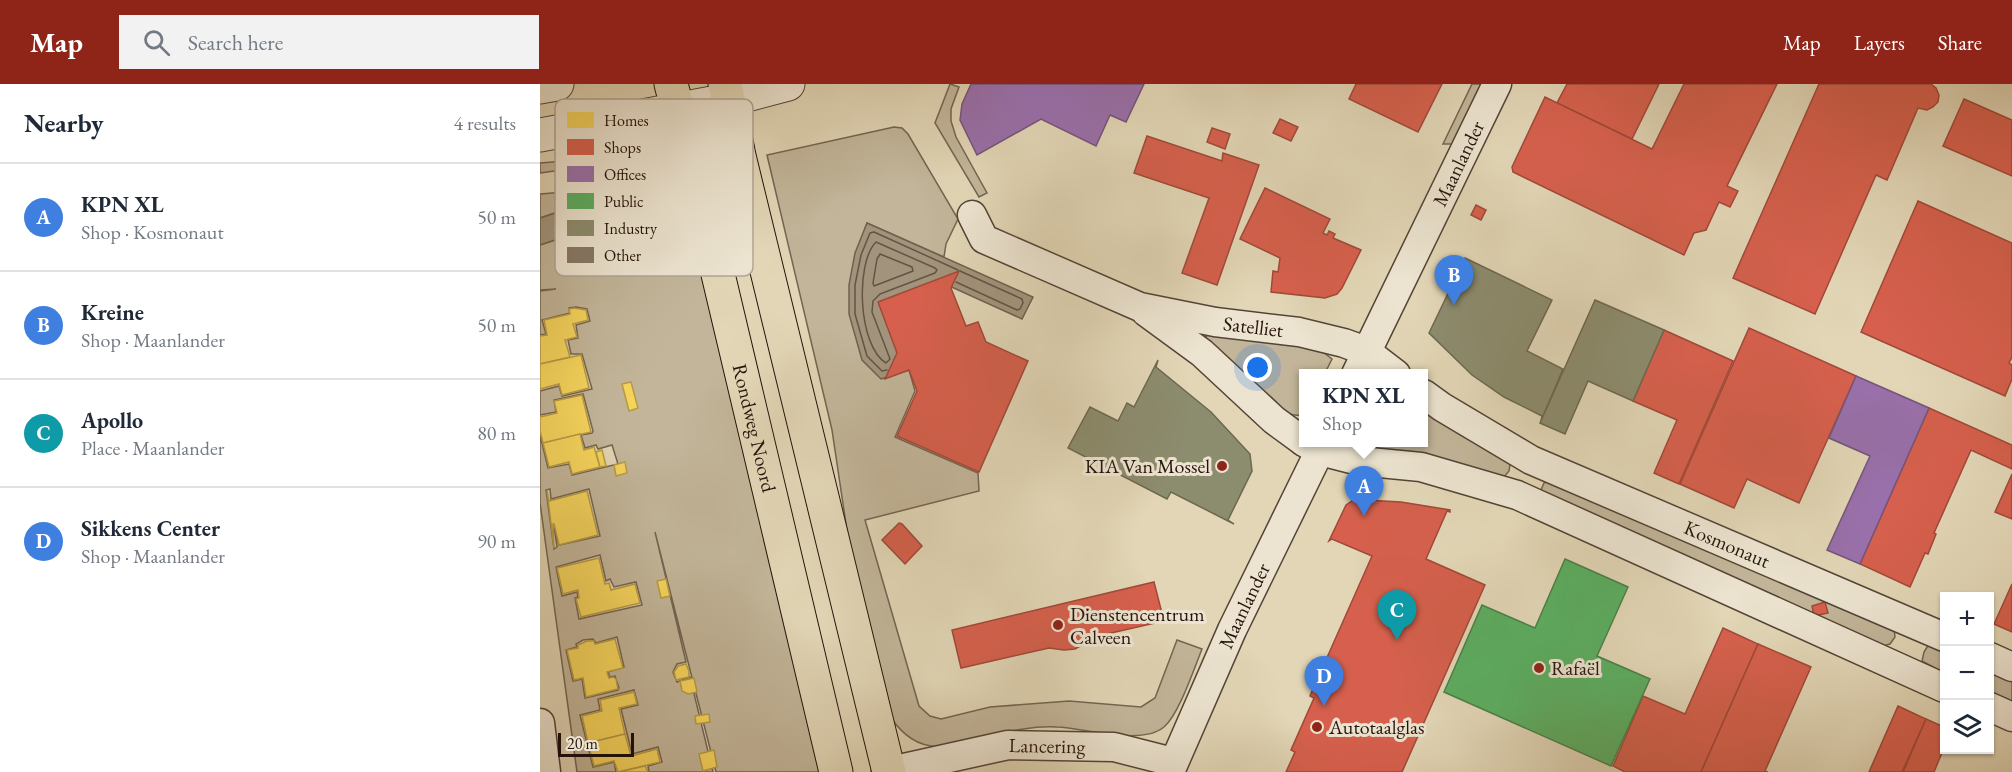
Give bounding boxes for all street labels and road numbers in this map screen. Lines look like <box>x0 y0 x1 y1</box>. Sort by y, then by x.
street label: Maanlander <box>1426 116 1490 211</box>
street label: Satelliet <box>1222 310 1285 343</box>
street label: Rondweg Noord <box>727 361 782 496</box>
street label: Kosmonaut <box>1680 514 1775 574</box>
street label: Maanlander <box>1212 558 1276 653</box>
street label: Lancering <box>1008 732 1086 759</box>

